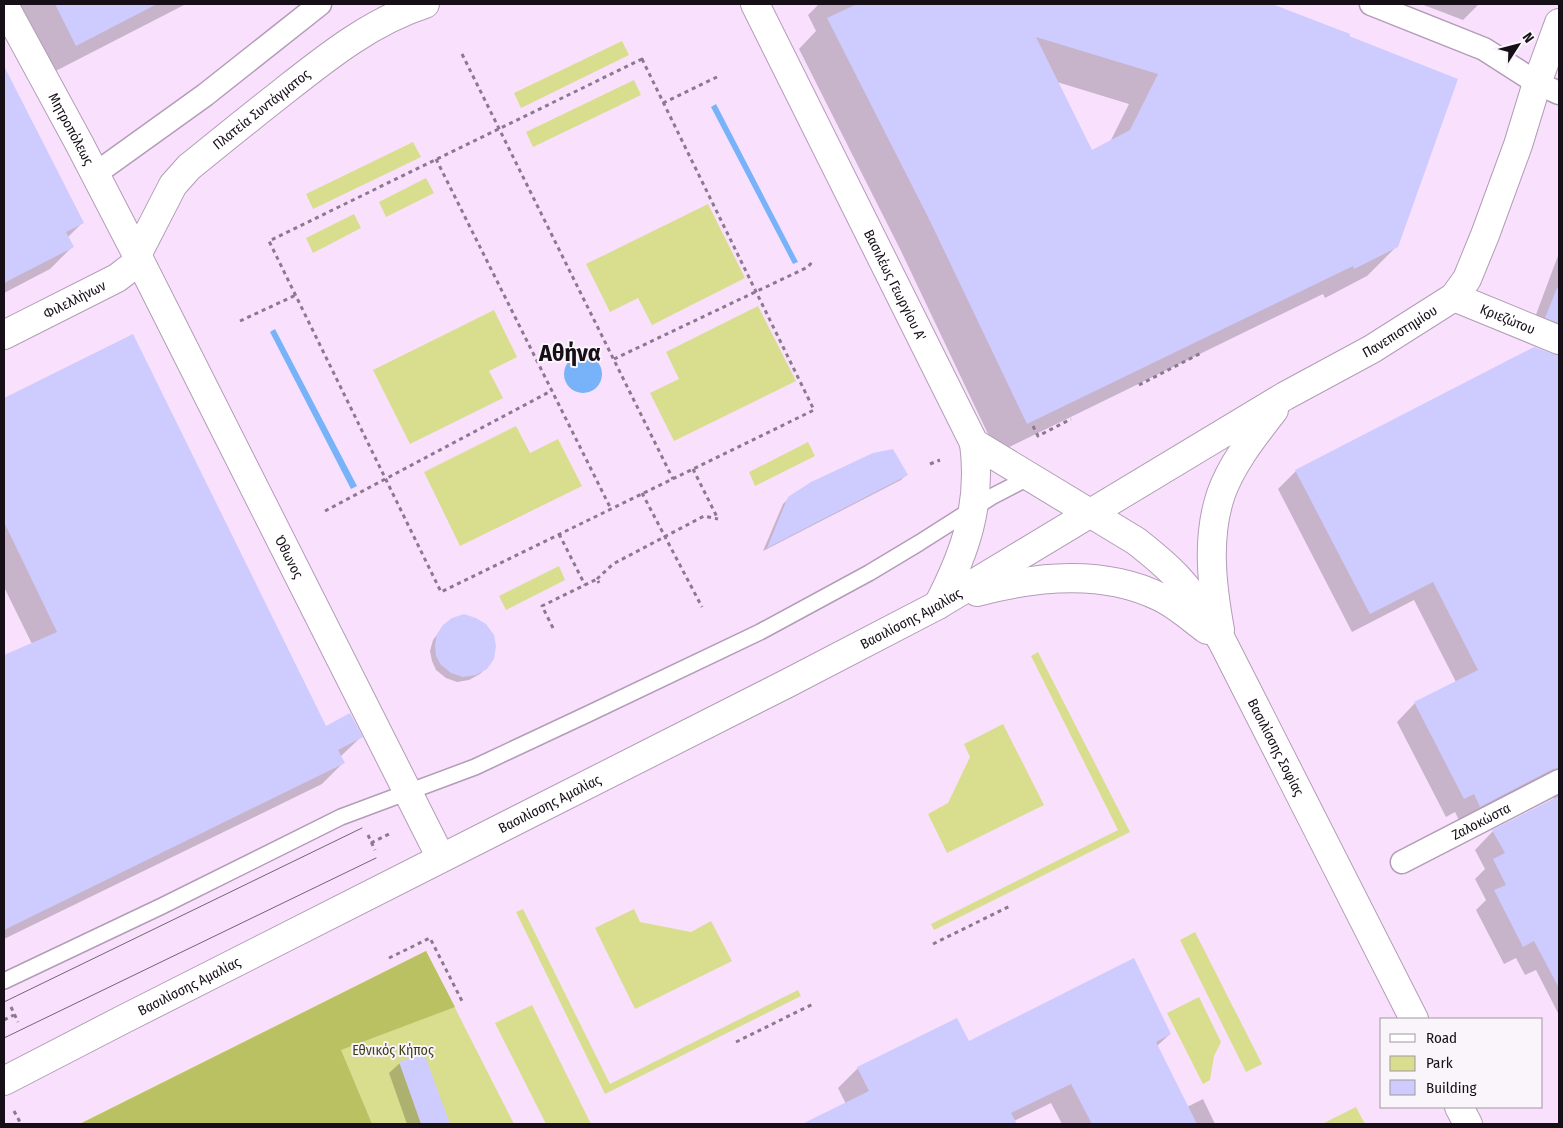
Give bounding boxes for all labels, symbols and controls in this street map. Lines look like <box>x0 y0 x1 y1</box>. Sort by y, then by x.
north arrow <box>1493 20 1543 70</box>
text: N <box>1519 29 1537 46</box>
street label: Πλατεία Συντάγματος <box>209 65 314 153</box>
street label: Μητροπόλεως <box>45 90 97 168</box>
street label: Βασιλέως Γεωργίου Α' <box>860 227 930 343</box>
street label: Φιλελλήνων <box>40 277 109 322</box>
street label: Κριεζώτου <box>1478 300 1538 338</box>
street label: Πανεπιστημίου <box>1359 302 1440 361</box>
district label: Αθήνα <box>538 339 601 367</box>
street label: Όθωνος <box>271 532 307 581</box>
street label: Βασιλίσσης Αμαλίας <box>857 584 965 652</box>
street label: Βασιλίσσης Σοφίας <box>1244 696 1308 799</box>
street label: Βασιλίσσης Αμαλίας <box>495 771 604 837</box>
street label: Ζαλοκώστα <box>1449 799 1513 843</box>
street label: Βασιλίσσης Αμαλίας <box>135 953 243 1019</box>
legend <box>1380 1018 1543 1108</box>
text: Road <box>1426 1029 1457 1047</box>
park label: Εθνικός Κήπος <box>352 1042 434 1059</box>
text: Park <box>1426 1054 1453 1072</box>
text: Building <box>1426 1079 1477 1097</box>

